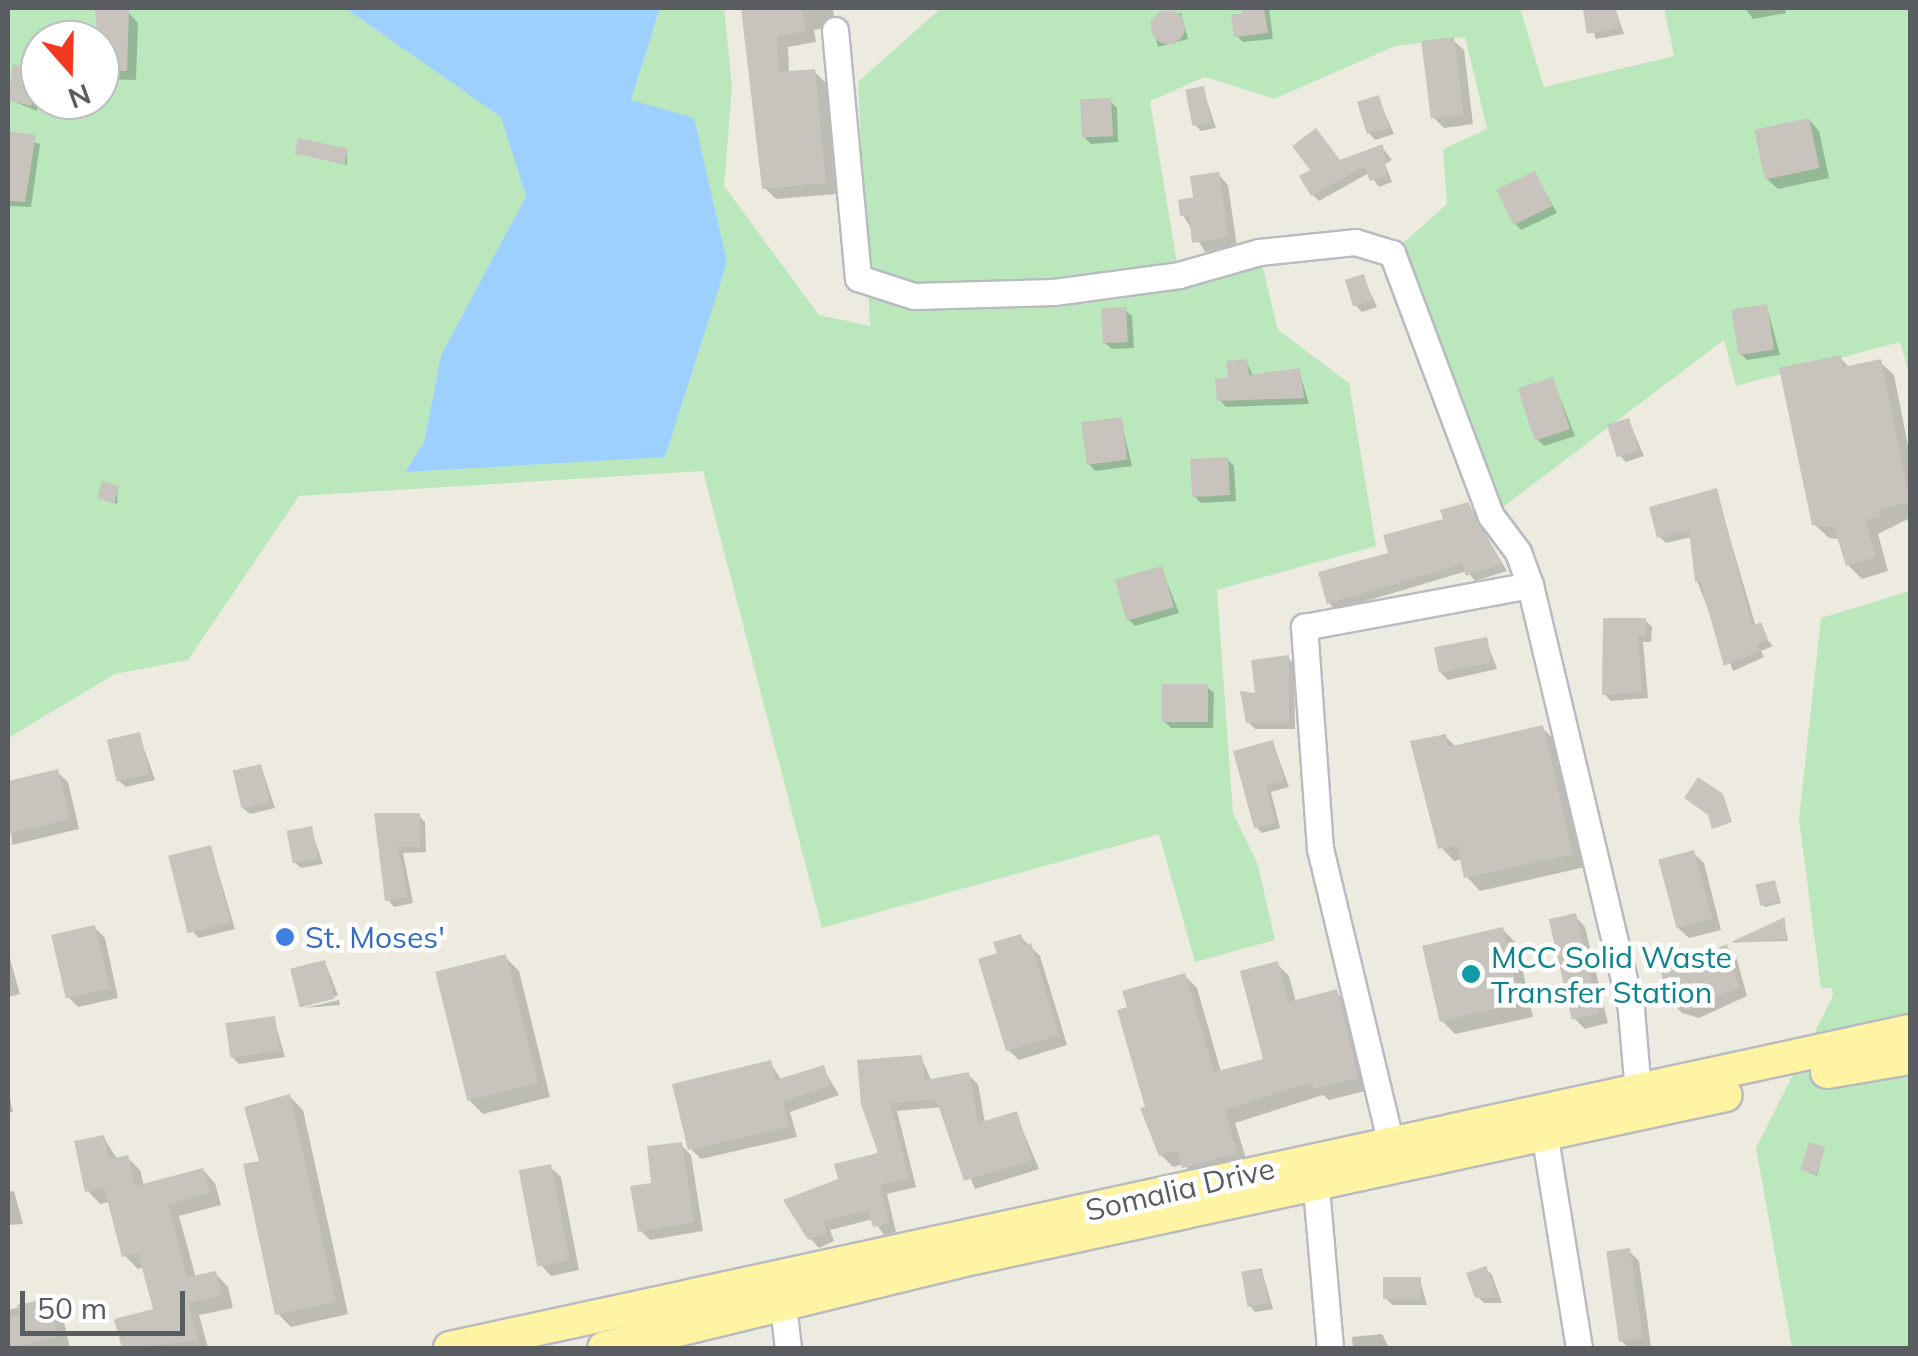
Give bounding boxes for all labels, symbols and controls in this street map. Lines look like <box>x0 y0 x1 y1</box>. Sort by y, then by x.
north arrow <box>20 20 120 120</box>
text: N <box>64 77 96 117</box>
place label: St. Moses' <box>305 919 445 955</box>
marker: St. Moses' <box>274 926 296 948</box>
place label: MCC Solid Waste Transfer Station <box>1491 939 1732 1010</box>
marker: MCC Solid Waste Transfer Station <box>1460 963 1482 985</box>
street label: Somalia Drive <box>1082 1150 1278 1228</box>
scale bar <box>25 1271 190 1333</box>
text: 50 m <box>37 1289 107 1327</box>

